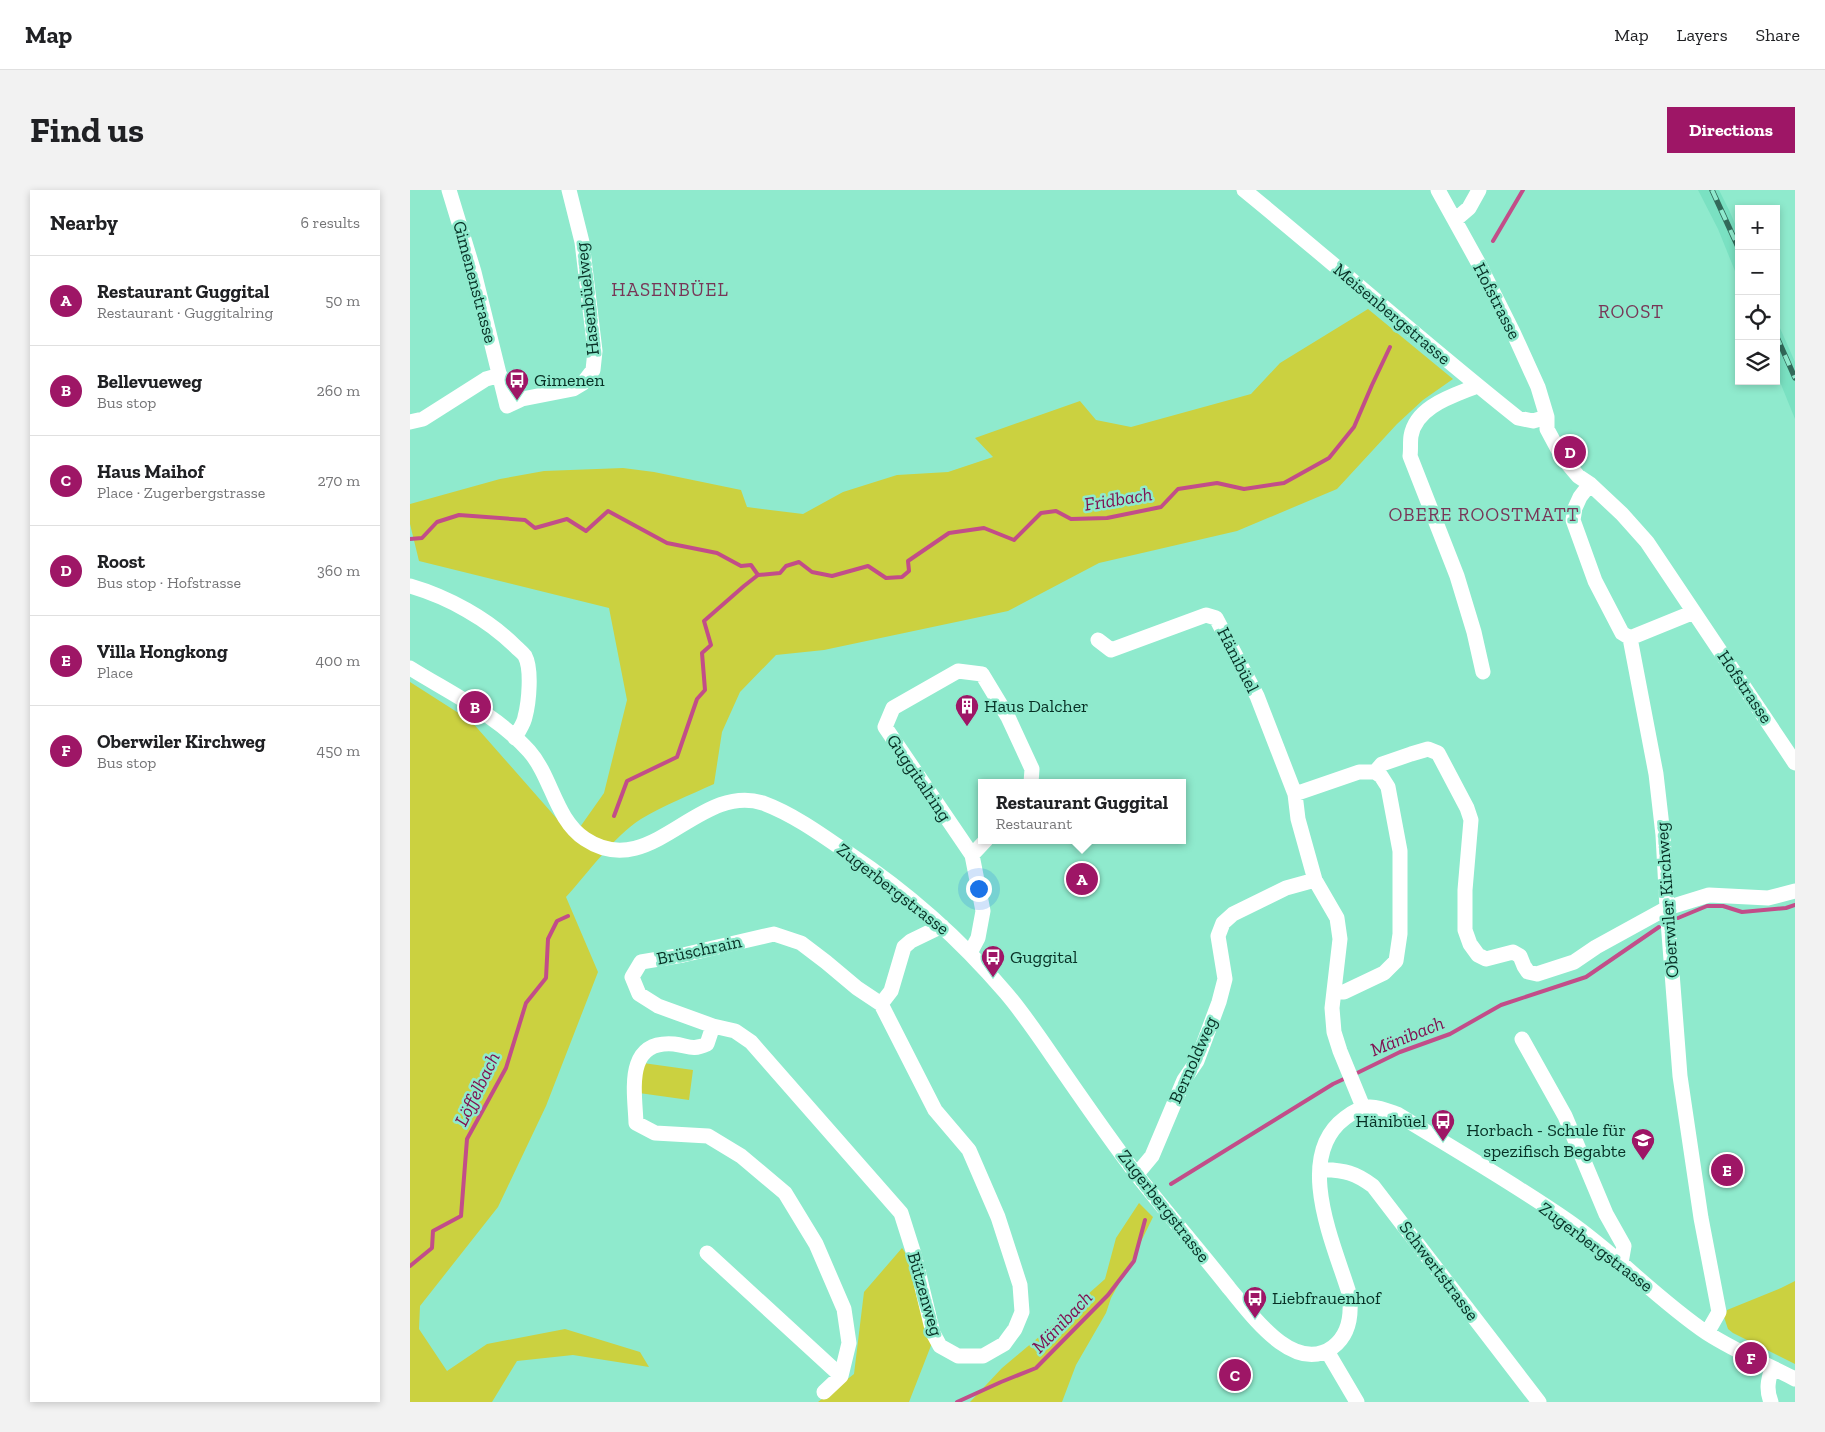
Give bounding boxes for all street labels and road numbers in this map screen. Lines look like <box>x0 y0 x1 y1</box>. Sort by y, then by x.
street label: Gimenenstrasse <box>448 218 502 346</box>
street label: Hasenbüelweg <box>570 241 604 357</box>
street label: Meisenbergstrasse <box>1329 259 1455 369</box>
street label: Hofstrasse <box>1468 259 1526 343</box>
street label: Hänibüel <box>1212 624 1264 697</box>
street label: Hofstrasse <box>1713 646 1777 728</box>
street label: Guggitalring <box>882 730 956 826</box>
street label: Oberwiler Kirchweg <box>1651 821 1683 979</box>
street label: Zugerbergstrasse <box>832 838 954 940</box>
street label: Brüschrain <box>654 930 744 970</box>
street label: Bernoldweg <box>1164 1013 1222 1107</box>
street label: Zugerbergstrasse <box>1113 1145 1215 1267</box>
street label: Zugerbergstrasse <box>1535 1197 1657 1297</box>
street label: Schwertstrasse <box>1394 1217 1484 1325</box>
street label: Bützenweg <box>903 1249 948 1339</box>

